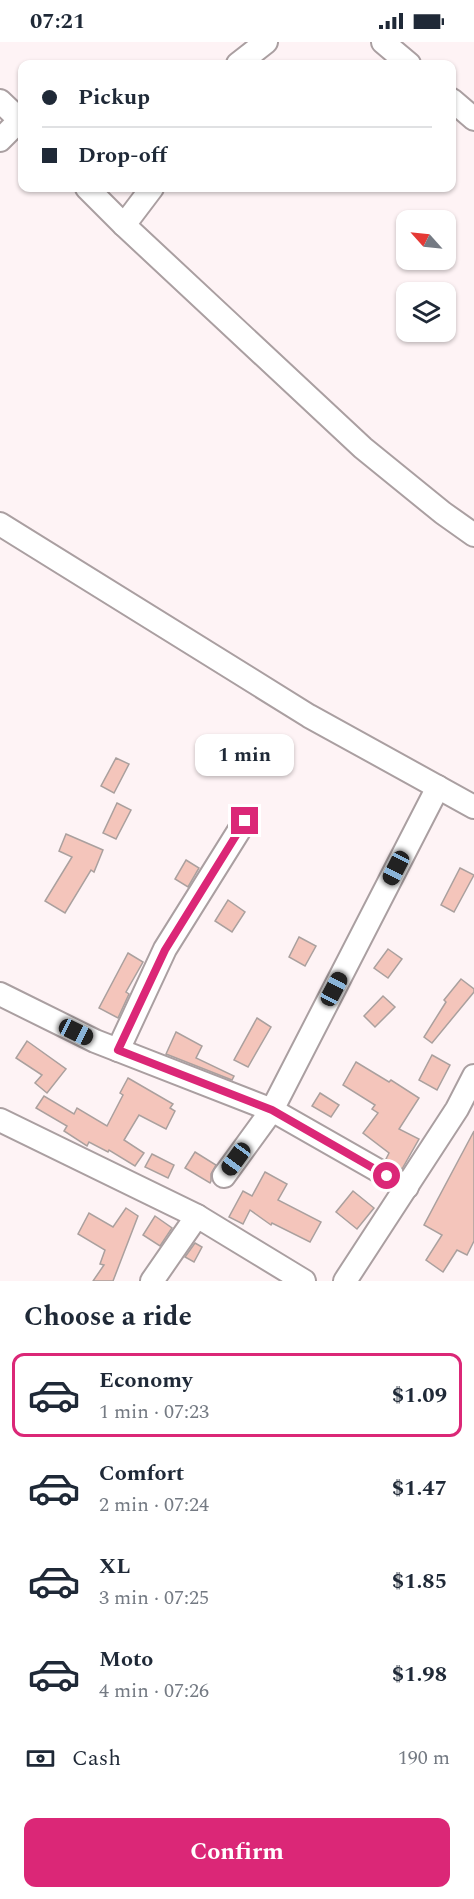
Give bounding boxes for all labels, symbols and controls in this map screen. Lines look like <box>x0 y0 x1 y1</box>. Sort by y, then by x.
text: 07:21 <box>30 5 85 38</box>
text: Pickup <box>78 81 150 114</box>
text: Drop-off <box>78 139 167 172</box>
north arrow <box>396 210 456 270</box>
map controls <box>396 210 456 342</box>
button: layers <box>396 282 456 342</box>
callout: 1 min <box>196 734 294 776</box>
text: 1 min <box>218 740 271 770</box>
route end <box>231 807 258 834</box>
car <box>380 848 412 888</box>
car <box>318 969 350 1009</box>
car <box>56 1016 96 1048</box>
car <box>218 1139 254 1179</box>
route start <box>373 1162 400 1189</box>
text: Choose a ride <box>24 1296 192 1338</box>
text: Economy <box>99 1364 192 1397</box>
icon: car <box>27 1368 81 1422</box>
text: $1.09 <box>392 1379 447 1412</box>
text: 1 min · 07:23 <box>99 1397 209 1427</box>
text: Comfort <box>99 1457 184 1490</box>
icon: car <box>27 1461 81 1515</box>
text: $1.47 <box>392 1472 447 1505</box>
text: 2 min · 07:24 <box>99 1490 209 1520</box>
text: XL <box>99 1550 130 1583</box>
icon: car <box>27 1554 81 1608</box>
text: $1.85 <box>392 1565 447 1598</box>
text: 3 min · 07:25 <box>99 1583 209 1613</box>
text: Moto <box>99 1643 153 1676</box>
icon: car <box>27 1647 81 1701</box>
text: $1.98 <box>392 1658 447 1691</box>
text: 4 min · 07:26 <box>99 1676 209 1706</box>
icon: cash <box>24 1742 57 1775</box>
text: Cash <box>72 1742 121 1775</box>
text: 190 m <box>398 1743 450 1773</box>
button: Confirm <box>24 1818 450 1887</box>

